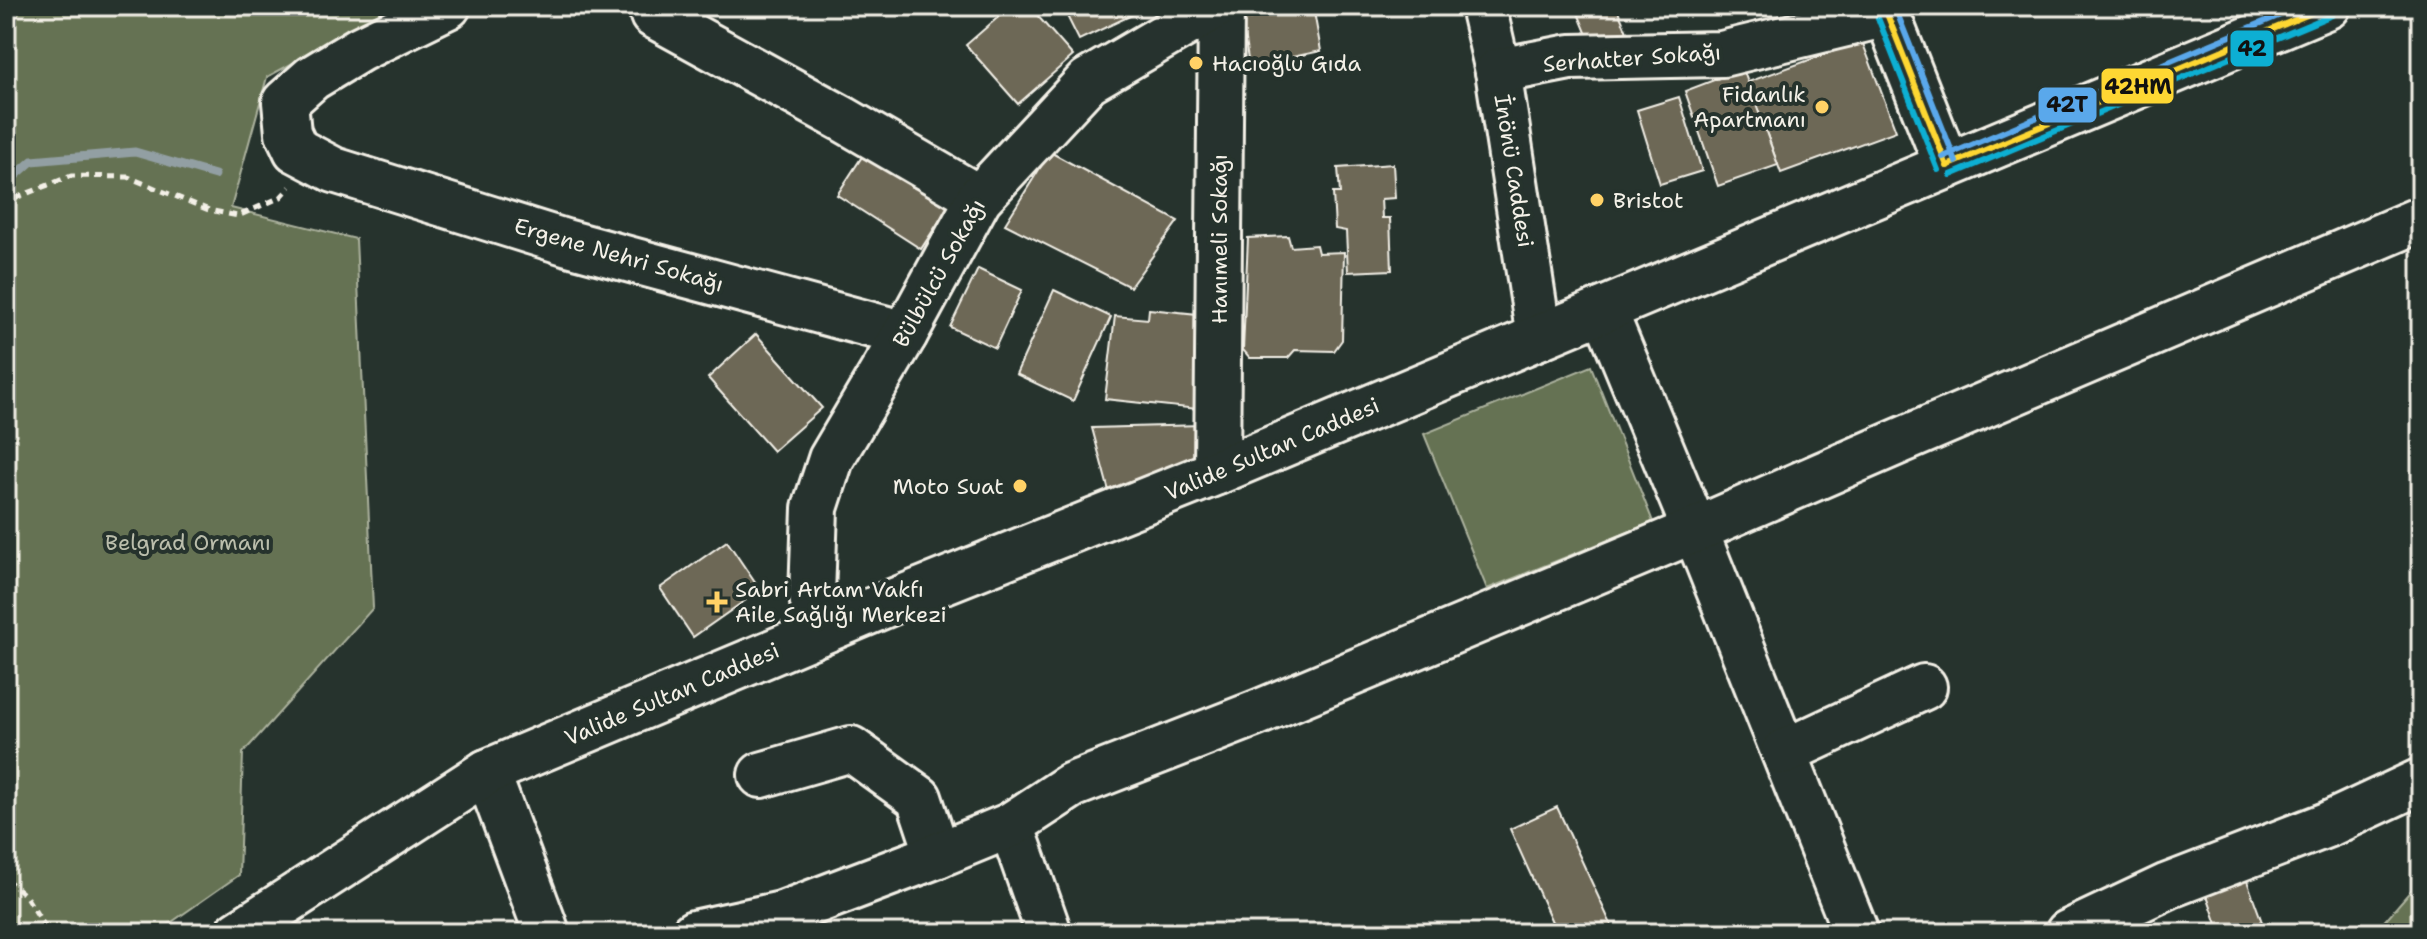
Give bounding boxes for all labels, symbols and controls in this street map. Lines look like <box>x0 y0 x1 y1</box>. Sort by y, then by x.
line badge: 42 <box>2229 29 2275 68</box>
text: 42 <box>2237 34 2267 63</box>
street label: Serhatter Sokağı <box>1542 37 1722 79</box>
place label: Hacıoğlu Gıda <box>1212 49 1361 78</box>
marker: Hacıoğlu Gıda <box>1187 54 1205 72</box>
line badge: 42HM <box>2100 67 2175 105</box>
text: 42HM <box>2104 72 2172 101</box>
place label: Fidanlık Apartmanı <box>1693 80 1806 134</box>
line badge: 42T <box>2037 86 2098 124</box>
text: 42T <box>2046 90 2088 119</box>
street label: İnönü Caddesi <box>1488 92 1540 250</box>
marker: Fidanlık Apartmanı <box>1813 98 1831 116</box>
street label: Hanımeli Sokağı <box>1205 154 1234 324</box>
place label: Bristot <box>1613 186 1684 215</box>
marker: Bristot <box>1588 191 1606 209</box>
street label: Bülbülcü Sokağı <box>886 194 992 352</box>
street label: Ergene Nehri Sokağı <box>511 211 727 299</box>
street label: Valide Sultan Caddesi <box>1160 391 1384 507</box>
place label: Moto Suat <box>893 472 1004 501</box>
marker: Moto Suat <box>1011 477 1029 495</box>
park label: Belgrad Ormanı <box>105 528 271 557</box>
place label: Sabri Artam Vakfı Aile Sağlığı Merkezi <box>735 575 947 629</box>
marker: Sabri Artam Vakfı Aile Sağlığı Merkezi <box>706 591 728 613</box>
street label: Valide Sultan Caddesi <box>560 636 784 752</box>

